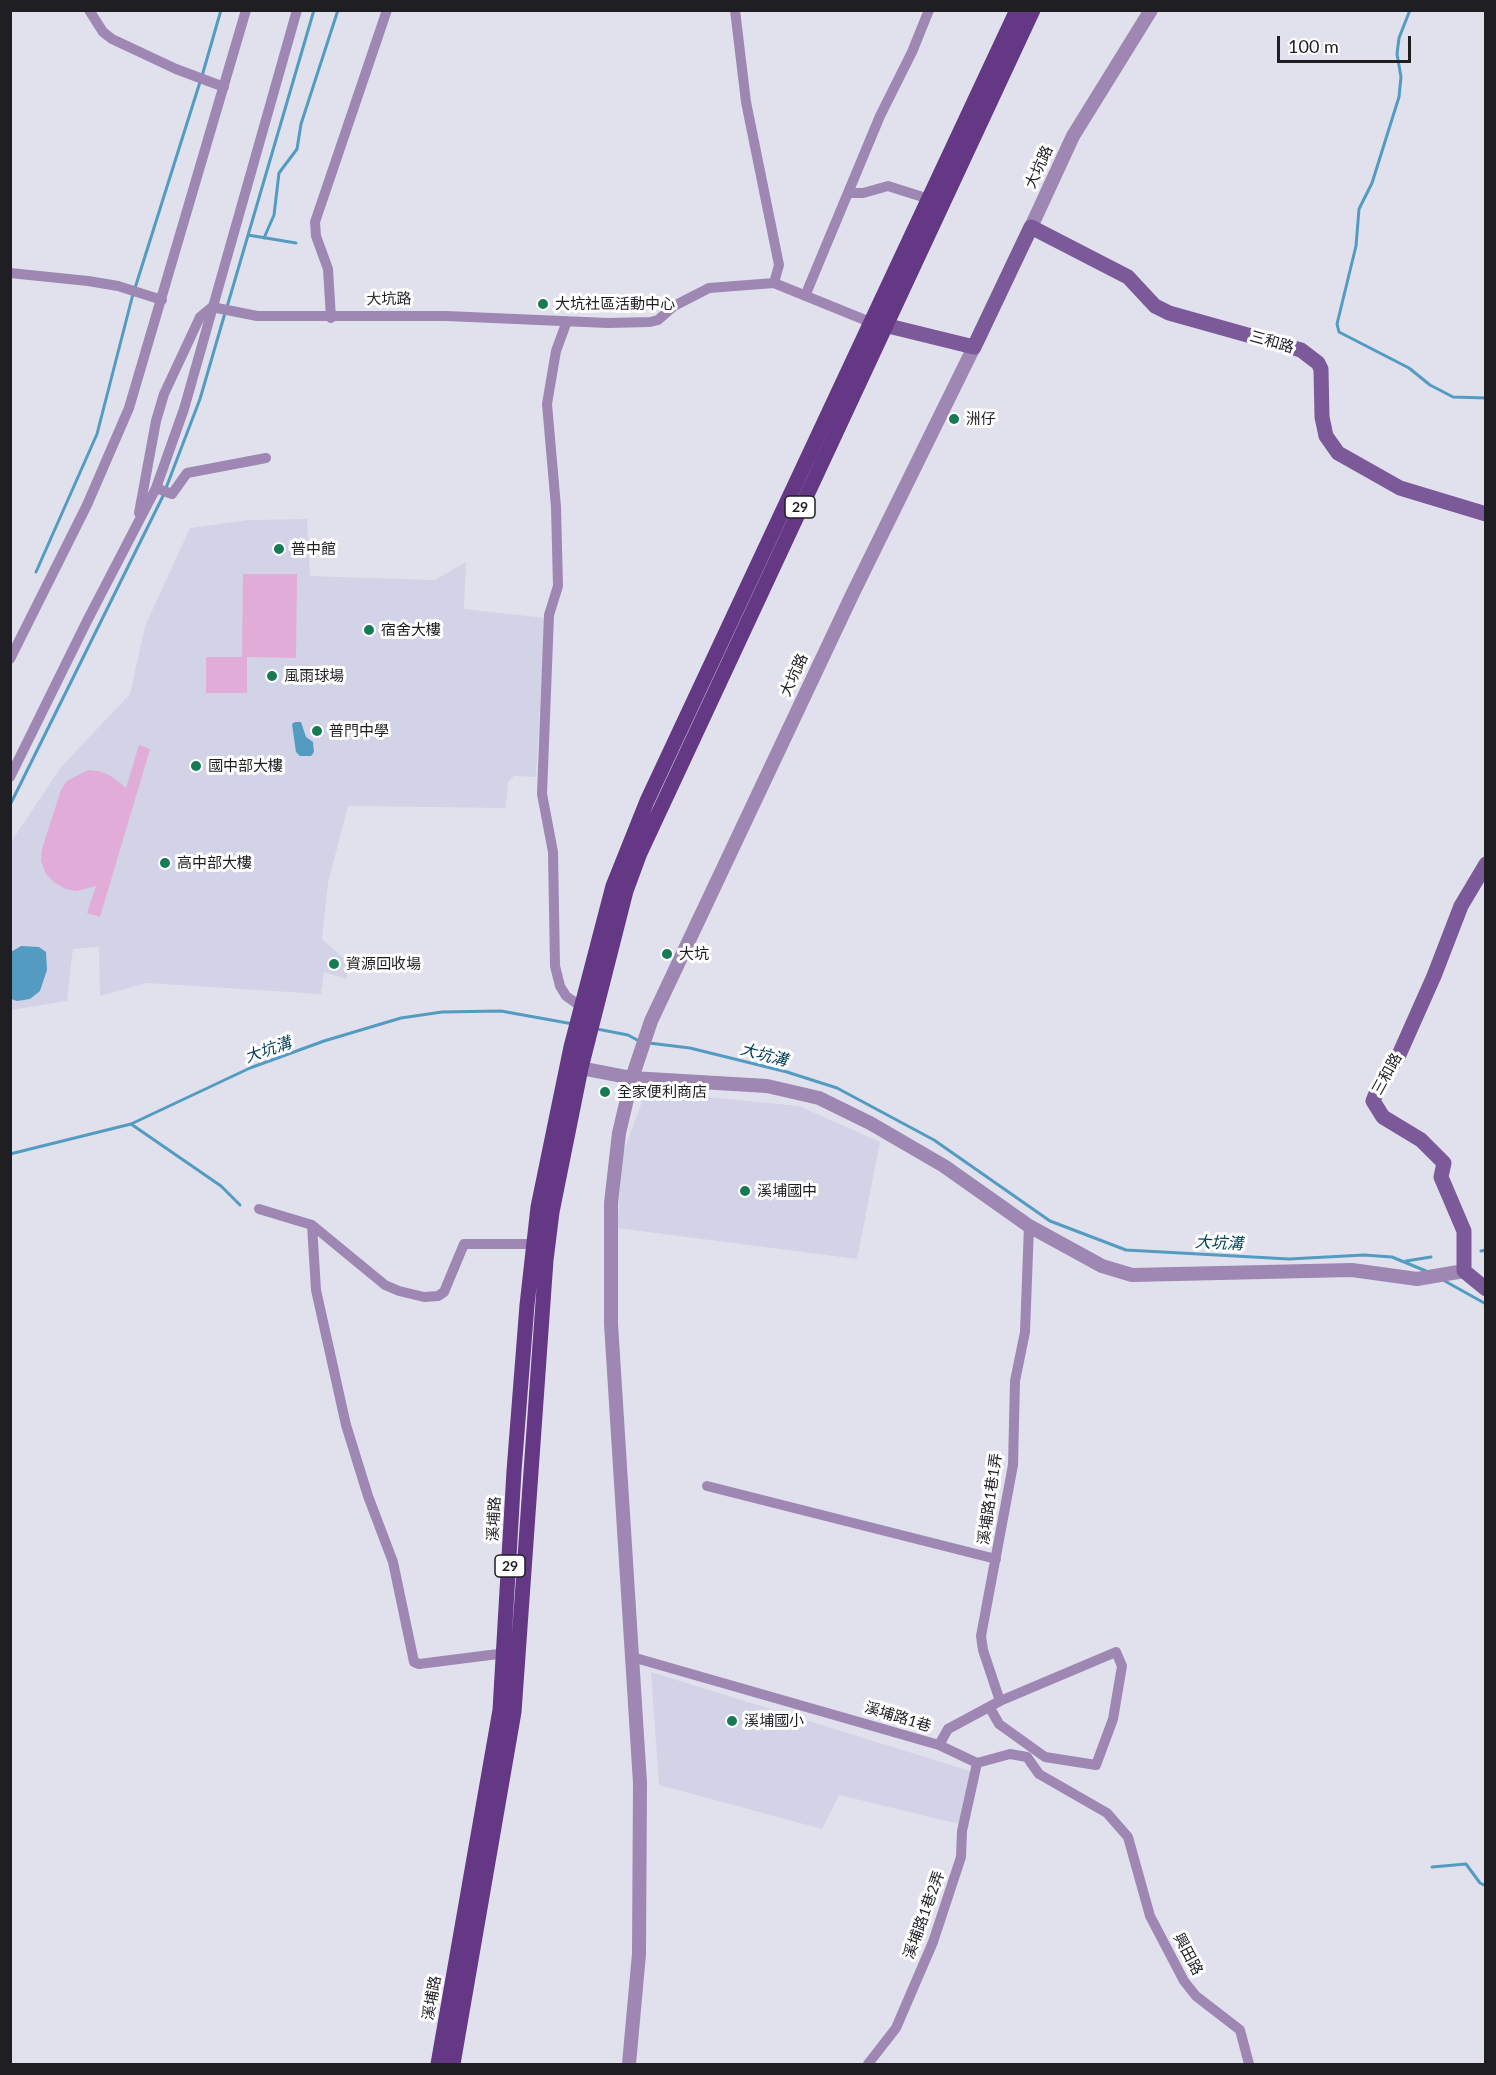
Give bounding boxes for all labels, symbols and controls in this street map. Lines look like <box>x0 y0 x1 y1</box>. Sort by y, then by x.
scale bar <box>1280 24 1414 62</box>
text: 100 m <box>1288 35 1339 57</box>
street label: 大坑路 <box>1021 143 1057 191</box>
street label: 大坑路 <box>366 290 412 308</box>
place label: 大坑社區活動中心 <box>555 295 675 313</box>
marker: 大坑社區活動中心 <box>536 297 550 311</box>
street label: 三和路 <box>1248 327 1296 357</box>
place label: 洲仔 <box>966 410 996 428</box>
marker: 洲仔 <box>947 412 961 426</box>
road number: 29 <box>785 496 815 518</box>
place label: 普中館 <box>291 540 336 558</box>
marker: 普中館 <box>272 542 286 556</box>
place label: 宿舍大樓 <box>381 621 441 639</box>
marker: 宿舍大樓 <box>362 623 376 637</box>
street label: 大坑路 <box>776 651 812 699</box>
place label: 風雨球場 <box>284 667 344 685</box>
marker: 風雨球場 <box>265 669 279 683</box>
place label: 普門中學 <box>329 722 389 740</box>
marker: 普門中學 <box>310 724 324 738</box>
place label: 國中部大樓 <box>208 757 283 775</box>
marker: 國中部大樓 <box>189 759 203 773</box>
place label: 高中部大樓 <box>177 854 252 872</box>
marker: 高中部大樓 <box>158 856 172 870</box>
place label: 大坑 <box>679 945 709 963</box>
marker: 大坑 <box>660 947 674 961</box>
place label: 資源回收場 <box>346 955 421 973</box>
marker: 資源回收場 <box>327 957 341 971</box>
water label: 大坑溝 <box>242 1033 294 1067</box>
water label: 大坑溝 <box>738 1040 790 1070</box>
street label: 三和路 <box>1368 1050 1406 1098</box>
place label: 全家便利商店 <box>617 1083 707 1101</box>
marker: 全家便利商店 <box>598 1085 612 1099</box>
place label: 溪埔國中 <box>757 1182 817 1200</box>
marker: 溪埔國中 <box>738 1184 752 1198</box>
water label: 大坑溝 <box>1195 1232 1243 1254</box>
street label: 溪埔路1巷1弄 <box>975 1452 1005 1546</box>
street label: 溪埔路 <box>484 1496 504 1542</box>
road number: 29 <box>495 1555 525 1577</box>
street label: 溪埔路1巷 <box>863 1698 933 1736</box>
place label: 溪埔國小 <box>744 1712 804 1730</box>
marker: 溪埔國小 <box>725 1714 739 1728</box>
street label: 溪埔路1巷2弄 <box>900 1869 948 1961</box>
street label: 興田路 <box>1169 1930 1207 1978</box>
street label: 溪埔路 <box>419 1974 445 2022</box>

